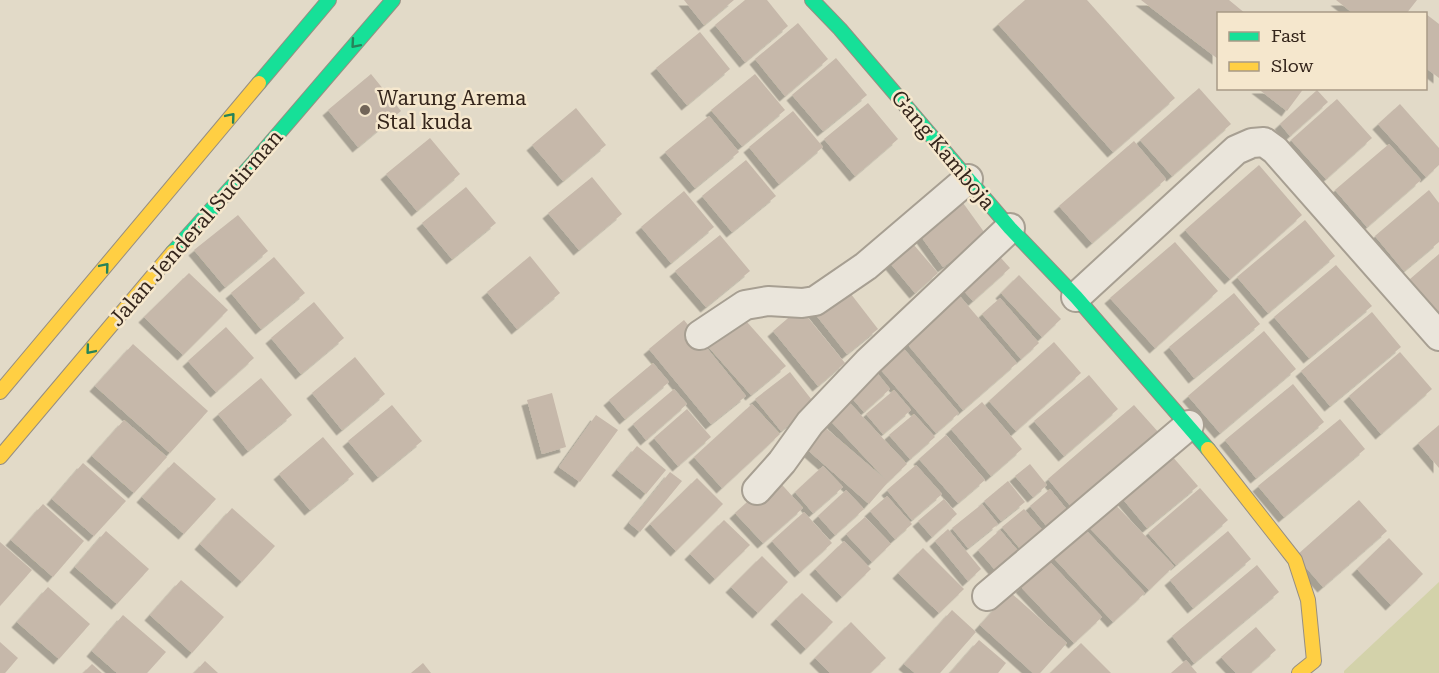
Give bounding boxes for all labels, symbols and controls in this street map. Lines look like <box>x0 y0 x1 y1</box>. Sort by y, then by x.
legend <box>1217 12 1427 90</box>
text: Fast <box>1271 25 1306 46</box>
one-way arrow <box>351 37 362 48</box>
text: Slow <box>1271 55 1313 76</box>
place label: Warung Arema Stal kuda <box>377 86 527 134</box>
street label: Gang Kamboja <box>886 86 1000 215</box>
marker: Warung Arema Stal kuda <box>358 103 372 117</box>
one-way arrow <box>223 113 234 124</box>
street label: Jalan Jenderal Sudirman <box>104 125 288 331</box>
one-way arrow <box>98 263 109 274</box>
one-way arrow <box>86 343 97 354</box>

